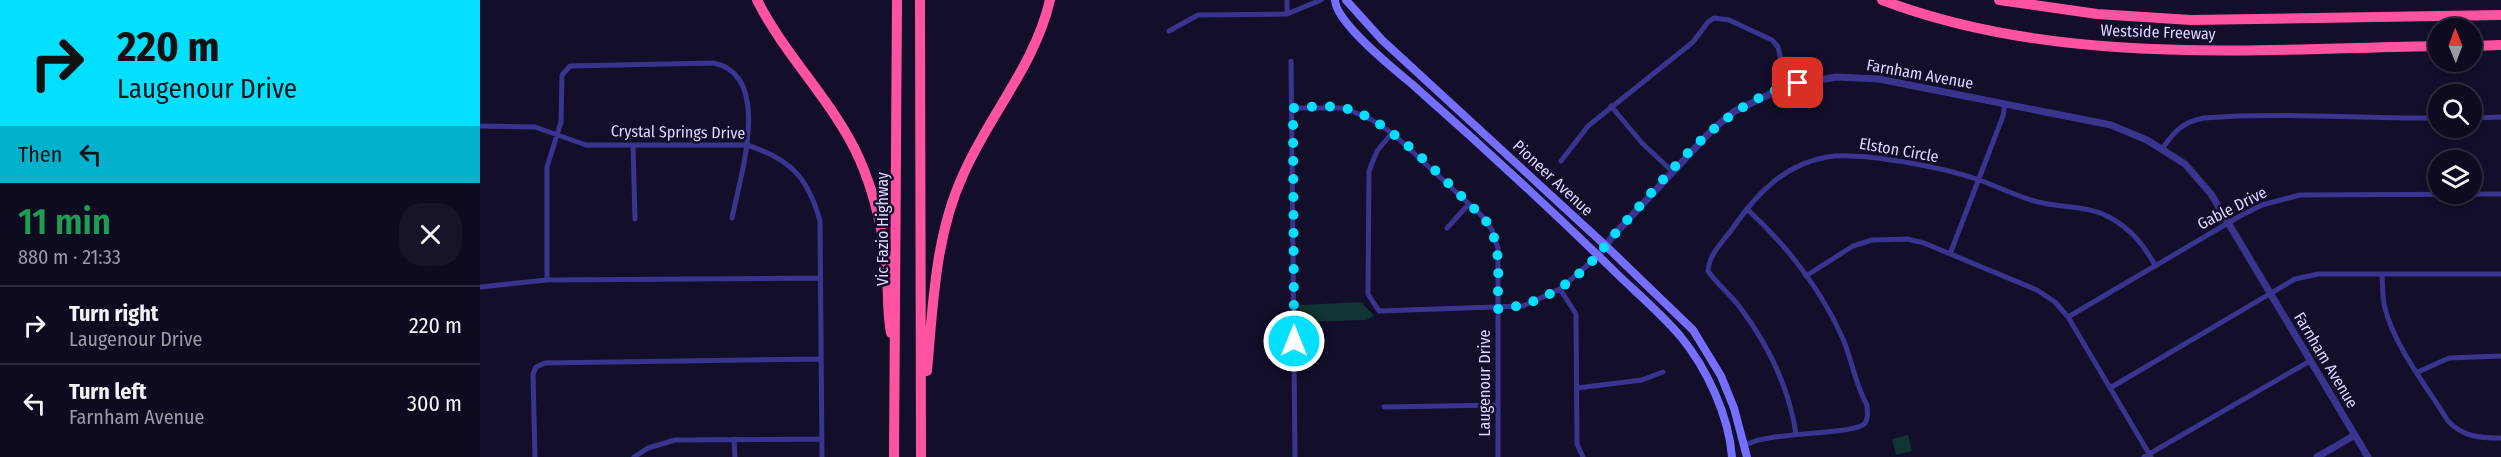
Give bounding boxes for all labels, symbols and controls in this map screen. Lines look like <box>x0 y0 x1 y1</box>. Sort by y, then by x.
north arrow <box>2428 18 2482 72</box>
map controls <box>2428 18 2482 204</box>
street label: Westside Freeway <box>2100 20 2217 44</box>
text: 220 m <box>117 22 220 72</box>
icon: right <box>18 24 96 102</box>
street label: Farnham Avenue <box>1865 55 1975 93</box>
pin <box>1772 57 1823 108</box>
icon: arrive <box>1781 66 1814 99</box>
text: Laugenour Drive <box>117 73 297 105</box>
button: search <box>2428 84 2482 138</box>
street label: Crystal Springs Drive <box>611 121 745 143</box>
street label: Elston Circle <box>1858 134 1940 166</box>
street label: Pioneer Avenue <box>1509 136 1597 220</box>
icon: left <box>74 138 107 171</box>
text: Then <box>18 141 62 168</box>
button: layers <box>2428 150 2482 204</box>
street label: Vic Fazio Highway <box>873 171 892 286</box>
street label: Gable Drive <box>2194 182 2270 234</box>
text: 11 min <box>18 200 111 244</box>
button: close <box>399 203 462 266</box>
text: 880 m · 21:33 <box>18 245 121 269</box>
text: Turn right <box>69 300 158 327</box>
icon: right <box>18 309 51 342</box>
position arrow <box>1262 309 1326 373</box>
street label: Farnham Avenue <box>2290 309 2362 411</box>
text: 220 m <box>409 312 462 339</box>
text: Laugenour Drive <box>69 327 202 351</box>
street label: Laugenour Drive <box>1475 330 1494 436</box>
text: Turn left <box>69 378 147 405</box>
icon: left <box>18 387 51 420</box>
text: 300 m <box>407 390 462 417</box>
text: Farnham Avenue <box>69 405 204 429</box>

